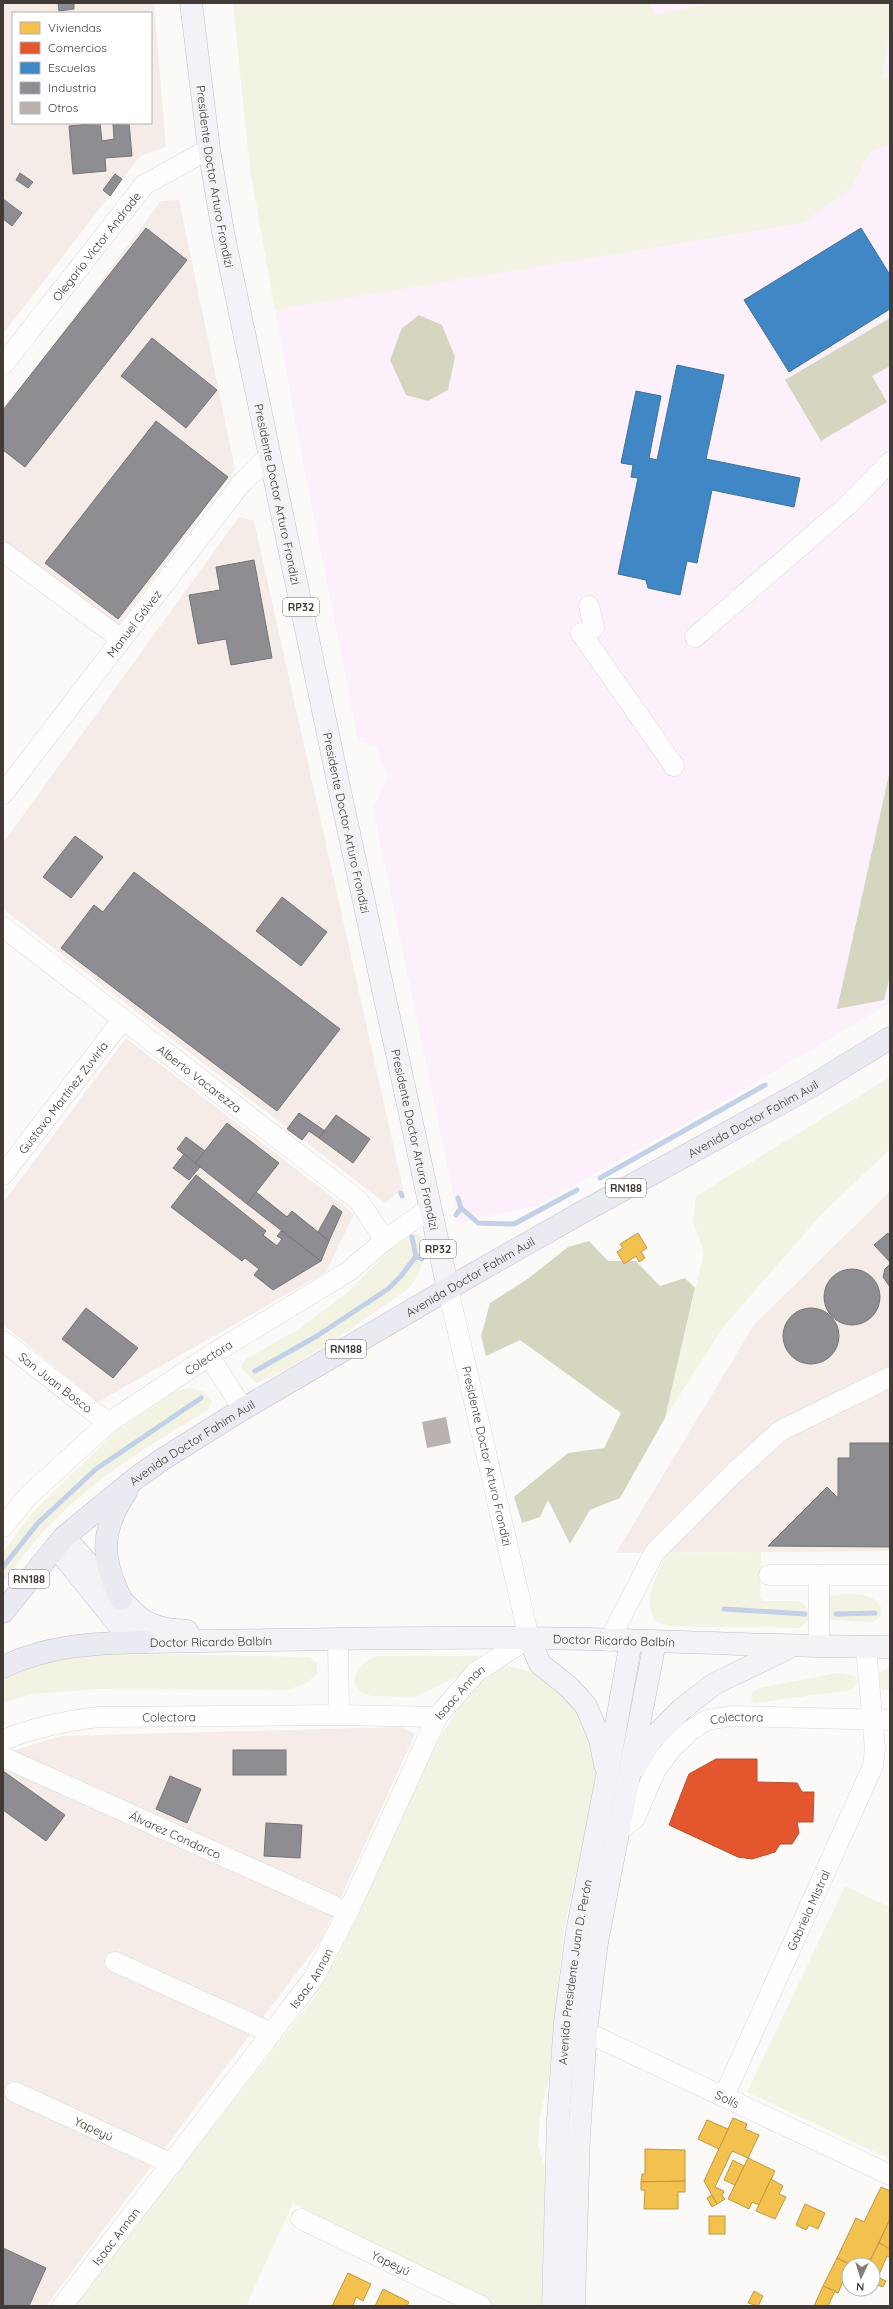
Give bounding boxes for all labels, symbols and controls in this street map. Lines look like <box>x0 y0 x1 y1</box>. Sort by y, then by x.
legend <box>12 12 152 124</box>
text: Viviendas <box>48 20 102 35</box>
text: Comercios <box>48 40 107 55</box>
text: Escuelas <box>48 60 96 75</box>
text: Industria <box>48 80 96 95</box>
street label: Presidente Doctor Arturo Frondizi <box>194 84 238 269</box>
text: Otros <box>48 100 79 115</box>
street label: Olegario Víctor Andrade <box>49 188 144 304</box>
street label: Presidente Doctor Arturo Frondizi <box>252 402 304 586</box>
street label: Manuel Gálvez <box>103 586 164 660</box>
road number: RP32 <box>283 598 319 616</box>
street label: Presidente Doctor Arturo Frondizi <box>320 731 374 915</box>
street label: Gustavo Martínez Zuviría <box>15 1038 111 1157</box>
street label: Alberto Vacarezza <box>154 1041 245 1115</box>
street label: Presidente Doctor Arturo Frondizi <box>389 1048 442 1231</box>
street label: Avenida Doctor Fahim Auil <box>685 1076 821 1160</box>
road number: RN188 <box>606 1179 646 1197</box>
street label: Avenida Doctor Fahim Auil <box>403 1233 537 1320</box>
road number: RP32 <box>420 1240 456 1258</box>
street label: Colectora <box>181 1336 235 1378</box>
road number: RN188 <box>326 1340 366 1358</box>
street label: San Juan Bosco <box>16 1349 96 1416</box>
street label: Presidente Doctor Arturo Frondizi <box>459 1364 515 1548</box>
street label: Avenida Doctor Fahim Auil <box>126 1396 257 1488</box>
road number: RN188 <box>9 1570 49 1588</box>
street label: Doctor Ricardo Balbín <box>553 1631 675 1649</box>
street label: Doctor Ricardo Balbín <box>150 1633 272 1649</box>
street label: Isaac Annan <box>431 1661 487 1722</box>
street label: Colectora <box>709 1708 764 1727</box>
street label: Colectora <box>142 1709 196 1724</box>
street label: Álvarez Condarco <box>127 1807 223 1861</box>
street label: Gabriela Mistral <box>783 1867 833 1953</box>
street label: Avenida Presidente Juan D. Perón <box>554 1878 594 2065</box>
street label: Isaac Annan <box>286 1945 335 2011</box>
street label: Solís <box>713 2087 742 2111</box>
street label: Yapeyú <box>72 2113 116 2144</box>
street label: Isaac Annan <box>89 2204 142 2268</box>
street label: Yapeyú <box>369 2247 413 2278</box>
north arrow <box>841 2257 881 2297</box>
text: N <box>856 2280 865 2294</box>

